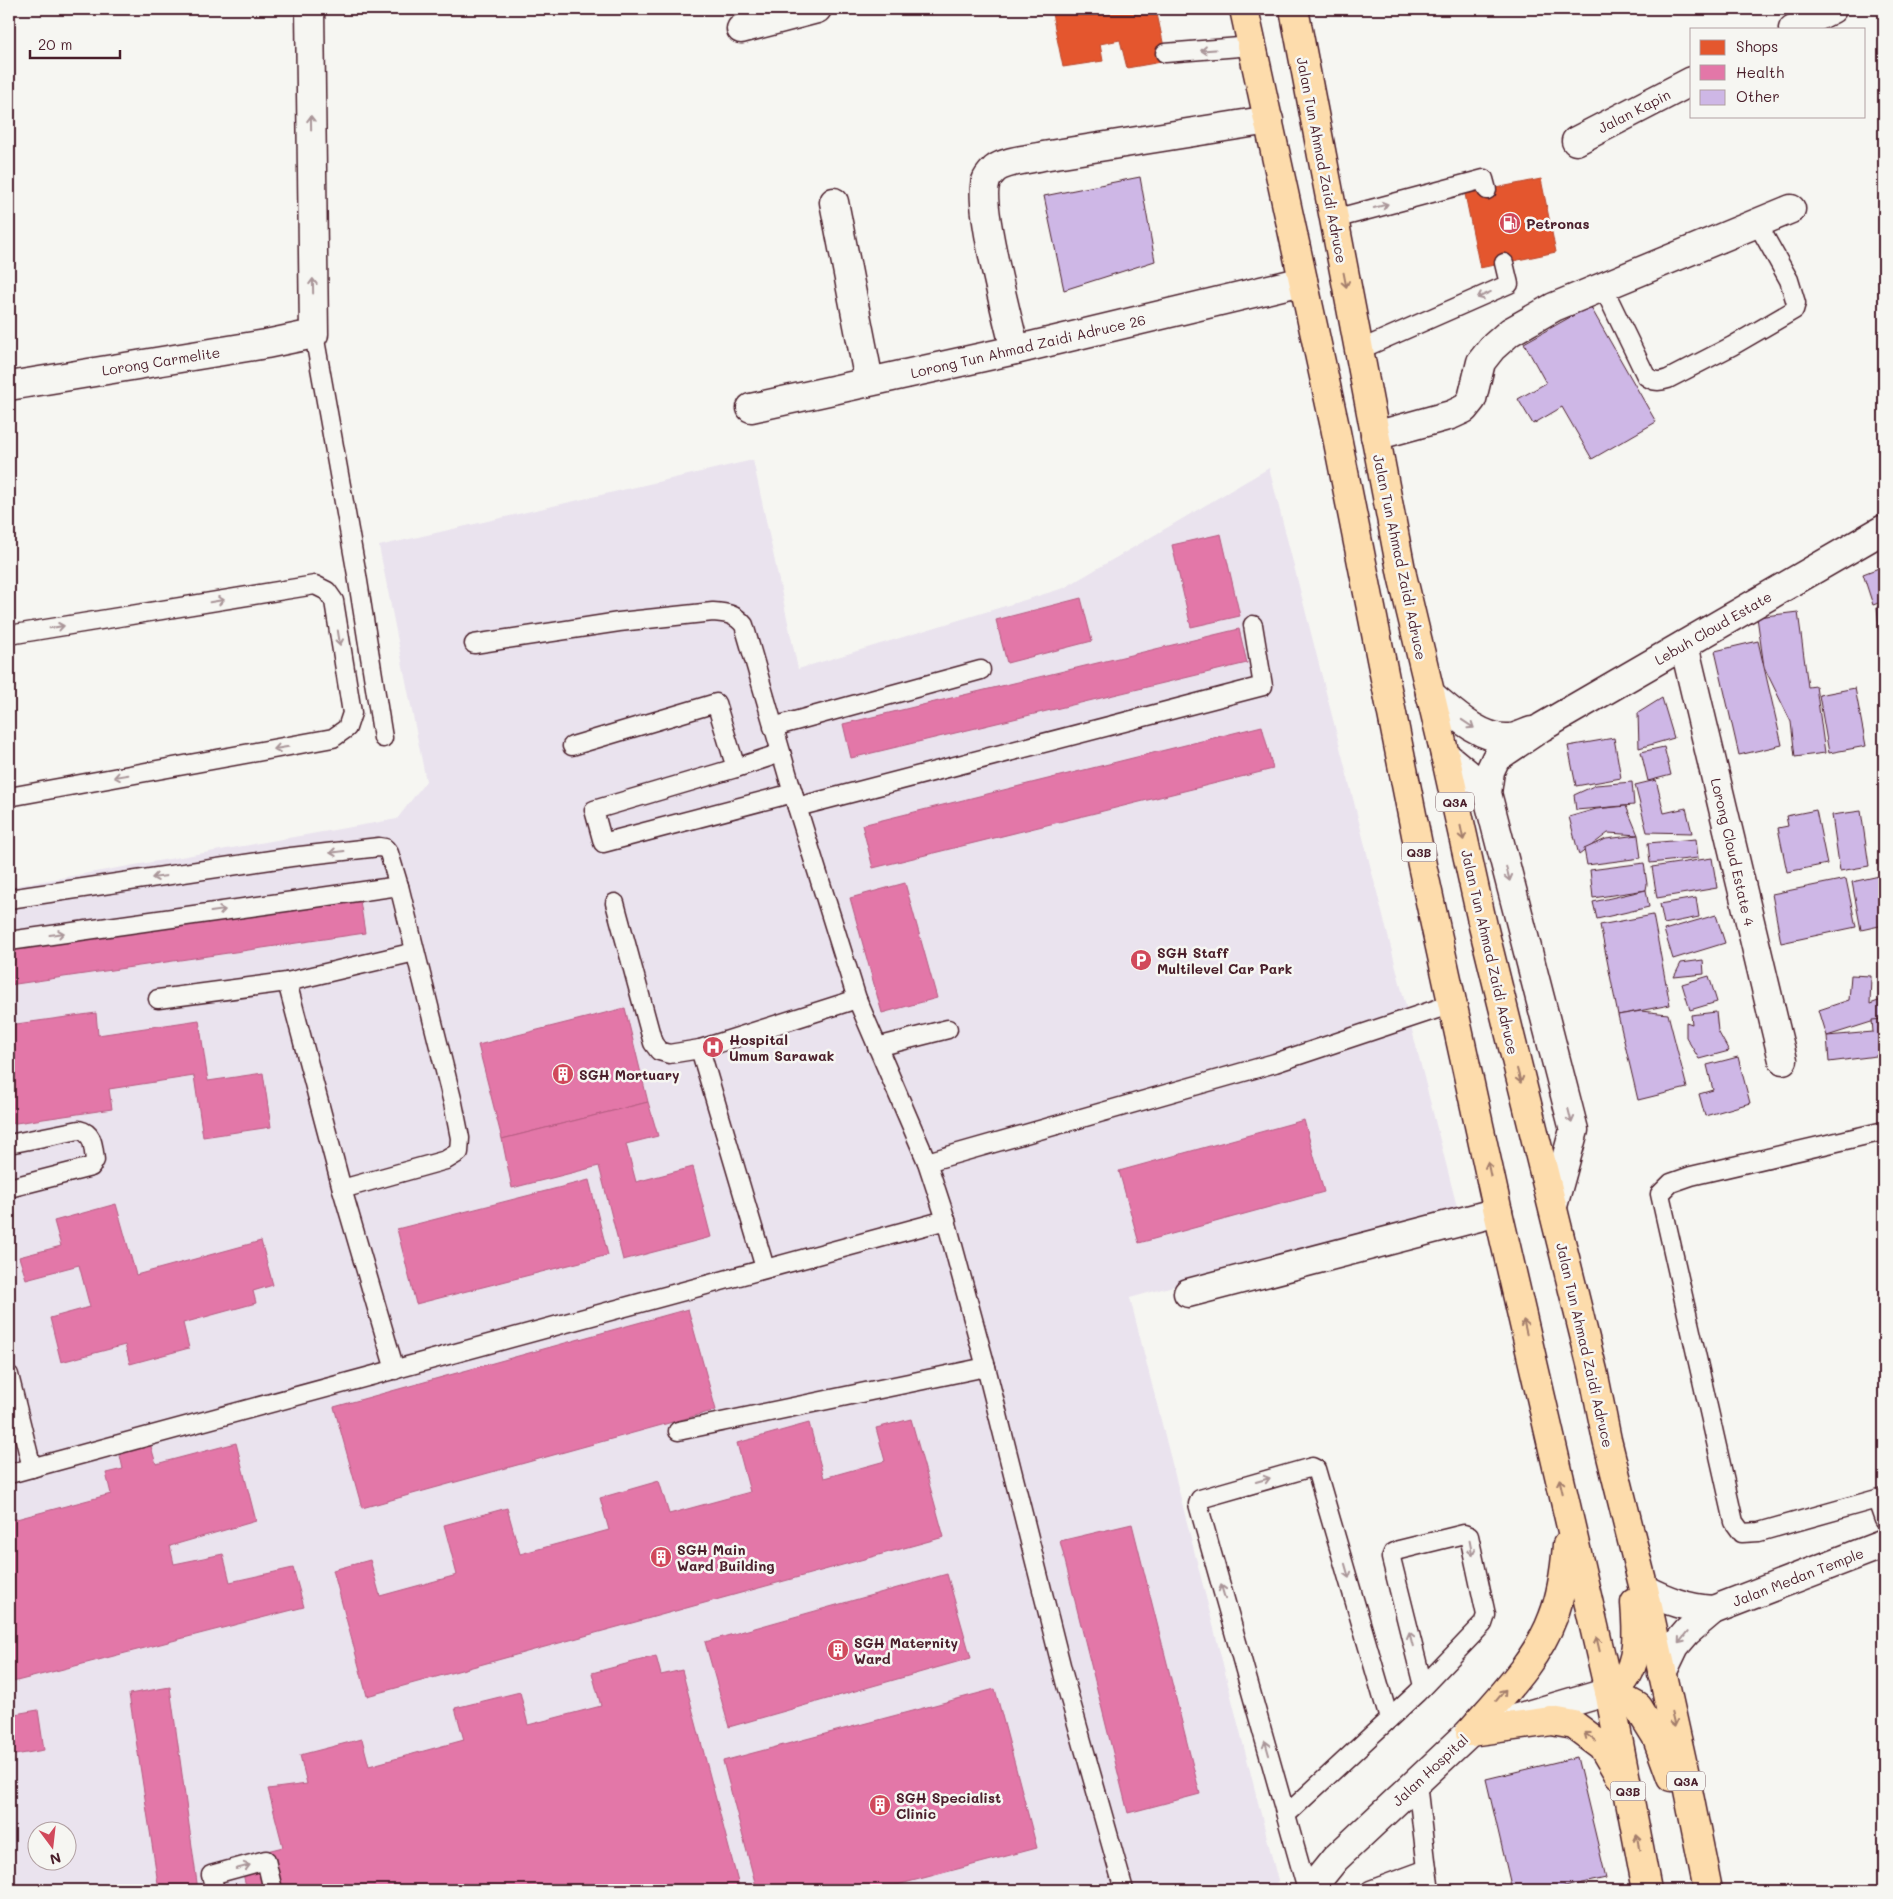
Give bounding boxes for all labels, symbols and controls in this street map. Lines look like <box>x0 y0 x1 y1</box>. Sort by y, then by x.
scale bar <box>30 28 120 60</box>
legend <box>1690 28 1866 118</box>
text: 20 m <box>38 34 72 54</box>
text: Shops <box>1736 36 1778 56</box>
one-way arrow <box>1201 46 1217 55</box>
street label: Jalan Tun Ahmad Zaidi Adruce <box>1293 55 1351 265</box>
text: Health <box>1736 62 1784 82</box>
street label: Jalan Kapin <box>1595 85 1673 137</box>
text: Other <box>1736 86 1780 106</box>
one-way arrow <box>306 115 316 132</box>
one-way arrow <box>1372 201 1388 211</box>
fuel station icon: Petronas <box>1498 211 1522 235</box>
place label: Petronas <box>1526 214 1590 233</box>
one-way arrow <box>1341 272 1351 288</box>
one-way arrow <box>308 278 318 294</box>
one-way arrow <box>1477 290 1492 300</box>
street label: Lorong Tun Ahmad Zaidi Adruce 26 <box>909 310 1147 382</box>
street label: Lorong Carmelite <box>100 342 222 380</box>
street label: Jalan Tun Ahmad Zaidi Adruce <box>1369 453 1431 661</box>
street label: Lebuh Cloud Estate <box>1651 587 1775 669</box>
one-way arrow <box>209 596 225 606</box>
one-way arrow <box>49 622 65 632</box>
one-way arrow <box>335 629 345 645</box>
one-way arrow <box>1461 719 1475 729</box>
one-way arrow <box>273 743 289 753</box>
one-way arrow <box>113 772 129 782</box>
street label: Lorong Cloud Estate 4 <box>1707 776 1759 929</box>
road number: Q3A <box>1436 792 1474 812</box>
one-way arrow <box>1458 824 1467 840</box>
road number: Q3B <box>1402 842 1436 862</box>
one-way arrow <box>329 847 345 857</box>
street label: Jalan Tun Ahmad Zaidi Adruce <box>1457 848 1523 1056</box>
one-way arrow <box>1504 865 1513 881</box>
one-way arrow <box>151 872 167 882</box>
one-way arrow <box>210 906 226 916</box>
one-way arrow <box>49 929 65 939</box>
place label: SGH Staff Multilevel Car Park <box>1157 943 1292 978</box>
parking icon: SGH Staff Multilevel Car Park <box>1129 948 1153 972</box>
place label: Hospital Umum Sarawak <box>729 1030 834 1065</box>
hospital icon: Hospital Umum Sarawak <box>701 1035 725 1059</box>
building icon: SGH Mortuary <box>551 1062 575 1086</box>
place label: SGH Mortuary <box>579 1065 680 1084</box>
one-way arrow <box>1515 1068 1524 1084</box>
one-way arrow <box>1566 1108 1575 1124</box>
one-way arrow <box>1484 1161 1493 1177</box>
street label: Jalan Tun Ahmad Zaidi Adruce <box>1552 1241 1618 1449</box>
one-way arrow <box>1520 1320 1529 1336</box>
one-way arrow <box>1254 1475 1270 1484</box>
one-way arrow <box>1556 1478 1565 1494</box>
one-way arrow <box>1467 1539 1477 1555</box>
place label: SGH Main Ward Building <box>677 1540 775 1575</box>
street label: Jalan Medan Temple <box>1730 1543 1866 1611</box>
building icon: SGH Main Ward Building <box>649 1545 673 1569</box>
one-way arrow <box>1343 1563 1353 1579</box>
one-way arrow <box>1218 1584 1228 1600</box>
one-way arrow <box>1406 1631 1415 1647</box>
one-way arrow <box>1677 1631 1688 1644</box>
place label: SGH Maternity Ward <box>854 1633 959 1668</box>
one-way arrow <box>1593 1636 1602 1652</box>
building icon: SGH Maternity Ward <box>826 1638 850 1662</box>
one-way arrow <box>1496 1688 1507 1701</box>
one-way arrow <box>1669 1712 1678 1728</box>
street label: Jalan Hospital <box>1388 1730 1472 1810</box>
one-way arrow <box>1584 1731 1597 1742</box>
one-way arrow <box>1262 1741 1272 1757</box>
road number: Q3A <box>1667 1772 1705 1790</box>
road number: Q3B <box>1610 1782 1646 1800</box>
place label: SGH Specialist Clinic <box>896 1788 1001 1823</box>
building icon: SGH Specialist Clinic <box>868 1793 892 1817</box>
north arrow <box>28 1822 78 1872</box>
one-way arrow <box>1632 1835 1642 1851</box>
text: N <box>48 1848 63 1870</box>
one-way arrow <box>234 1861 250 1871</box>

